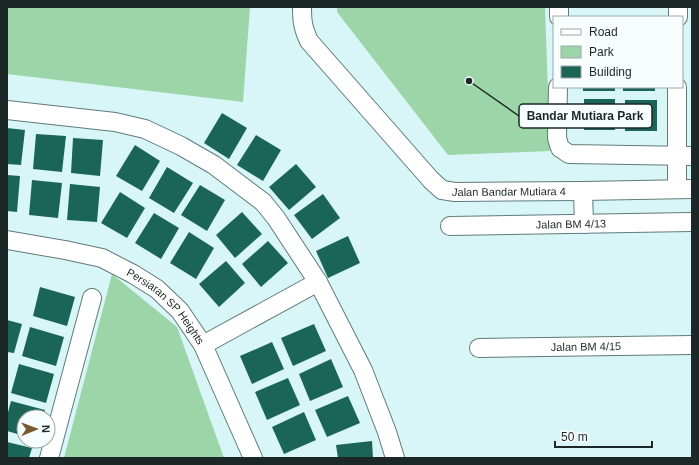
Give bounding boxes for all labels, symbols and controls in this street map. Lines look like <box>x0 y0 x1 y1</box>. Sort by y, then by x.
legend <box>553 16 683 88</box>
text: Road <box>589 25 618 39</box>
text: Park <box>589 45 615 59</box>
text: Building <box>589 65 632 79</box>
callout: Bandar Mutiara Park <box>519 104 652 128</box>
text: Bandar Mutiara Park <box>527 109 644 123</box>
street label: Jalan Bandar Mutiara 4 <box>451 185 566 198</box>
street label: Jalan BM 4/13 <box>536 217 606 231</box>
street label: Persiaran SP Heights <box>125 266 207 347</box>
street label: Jalan BM 4/15 <box>551 340 621 353</box>
north arrow <box>16 409 56 449</box>
scale bar <box>555 423 652 449</box>
text: N <box>40 425 52 433</box>
text: 50 m <box>561 430 588 444</box>

